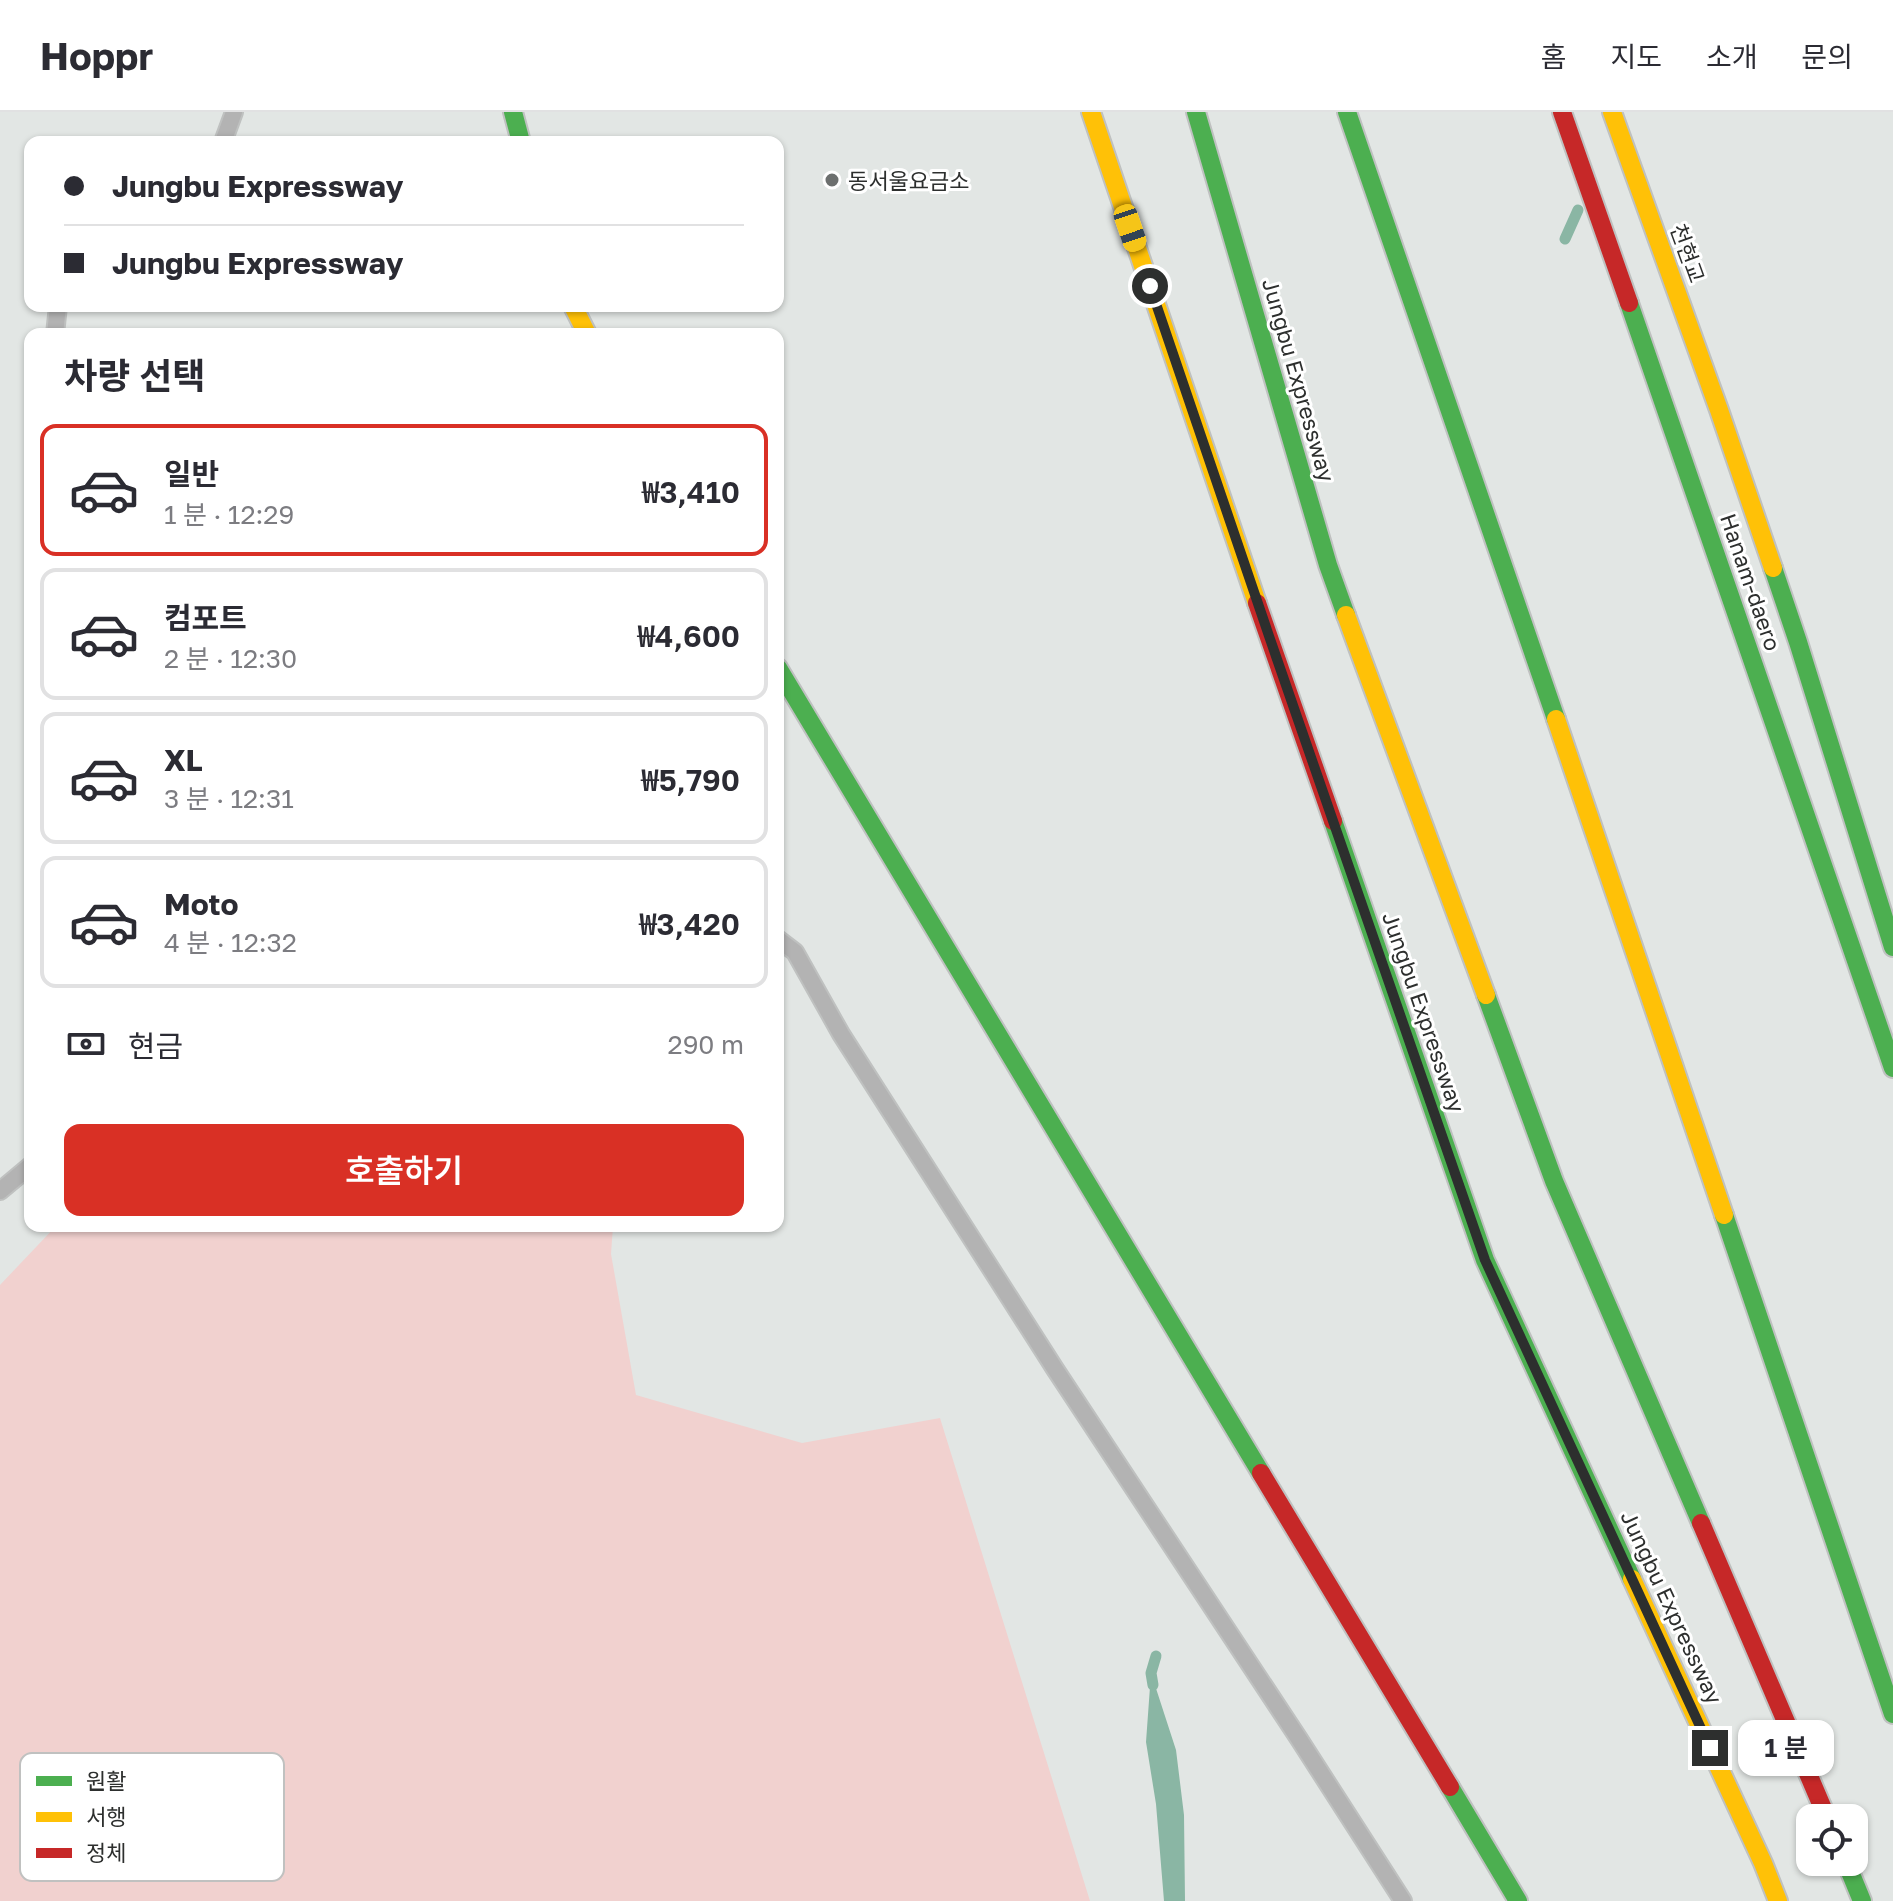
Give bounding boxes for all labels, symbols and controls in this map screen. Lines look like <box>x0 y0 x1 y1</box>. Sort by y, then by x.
text: Hoppr <box>40 33 153 78</box>
text: 홈 <box>1541 40 1566 73</box>
text: 지도 <box>1610 40 1662 73</box>
text: 소개 <box>1706 40 1757 73</box>
text: 문의 <box>1801 40 1853 73</box>
place label: 동서울요금소 <box>848 167 969 194</box>
text: Jungbu Expressway <box>112 168 403 204</box>
marker: 동서울요금소 <box>823 171 841 189</box>
car <box>1111 201 1149 255</box>
street label: 천현교 <box>1665 220 1711 286</box>
text: Jungbu Expressway <box>112 245 403 281</box>
route start <box>1132 268 1168 304</box>
street label: Jungbu Expressway <box>1257 275 1341 485</box>
text: 차량 선택 <box>64 354 205 397</box>
icon: car <box>68 454 140 526</box>
text: 일반 <box>164 456 219 492</box>
text: ₩3,410 <box>642 474 740 510</box>
text: 1 분 · 12:29 <box>164 499 294 530</box>
street label: Hanam-daero <box>1715 510 1787 654</box>
icon: car <box>68 598 140 670</box>
text: 컴포트 <box>164 600 247 636</box>
text: ₩4,600 <box>637 618 740 654</box>
text: 2 분 · 12:30 <box>164 643 297 674</box>
icon: car <box>68 742 140 814</box>
text: XL <box>164 742 203 778</box>
text: ₩5,790 <box>641 762 740 798</box>
text: 3 분 · 12:31 <box>164 783 294 814</box>
icon: car <box>68 886 140 958</box>
text: Moto <box>164 886 239 922</box>
text: ₩3,420 <box>639 906 740 942</box>
street label: Jungbu Expressway <box>1377 908 1471 1116</box>
text: 4 분 · 12:32 <box>164 927 297 958</box>
icon: cash <box>64 1022 108 1066</box>
text: 현금 <box>128 1028 183 1064</box>
text: 290 m <box>668 1029 744 1060</box>
button: 호출하기 <box>64 1124 744 1216</box>
street label: Jungbu Expressway <box>1615 1506 1729 1708</box>
callout: 1 분 <box>1738 1720 1834 1776</box>
route end <box>1692 1730 1728 1766</box>
text: 1 분 <box>1764 1732 1808 1763</box>
legend <box>20 1753 284 1881</box>
text: 원활 <box>86 1767 126 1794</box>
text: 서행 <box>86 1803 126 1830</box>
map controls <box>1796 1804 1868 1876</box>
button: locate <box>1796 1804 1868 1876</box>
text: 정체 <box>86 1839 126 1866</box>

